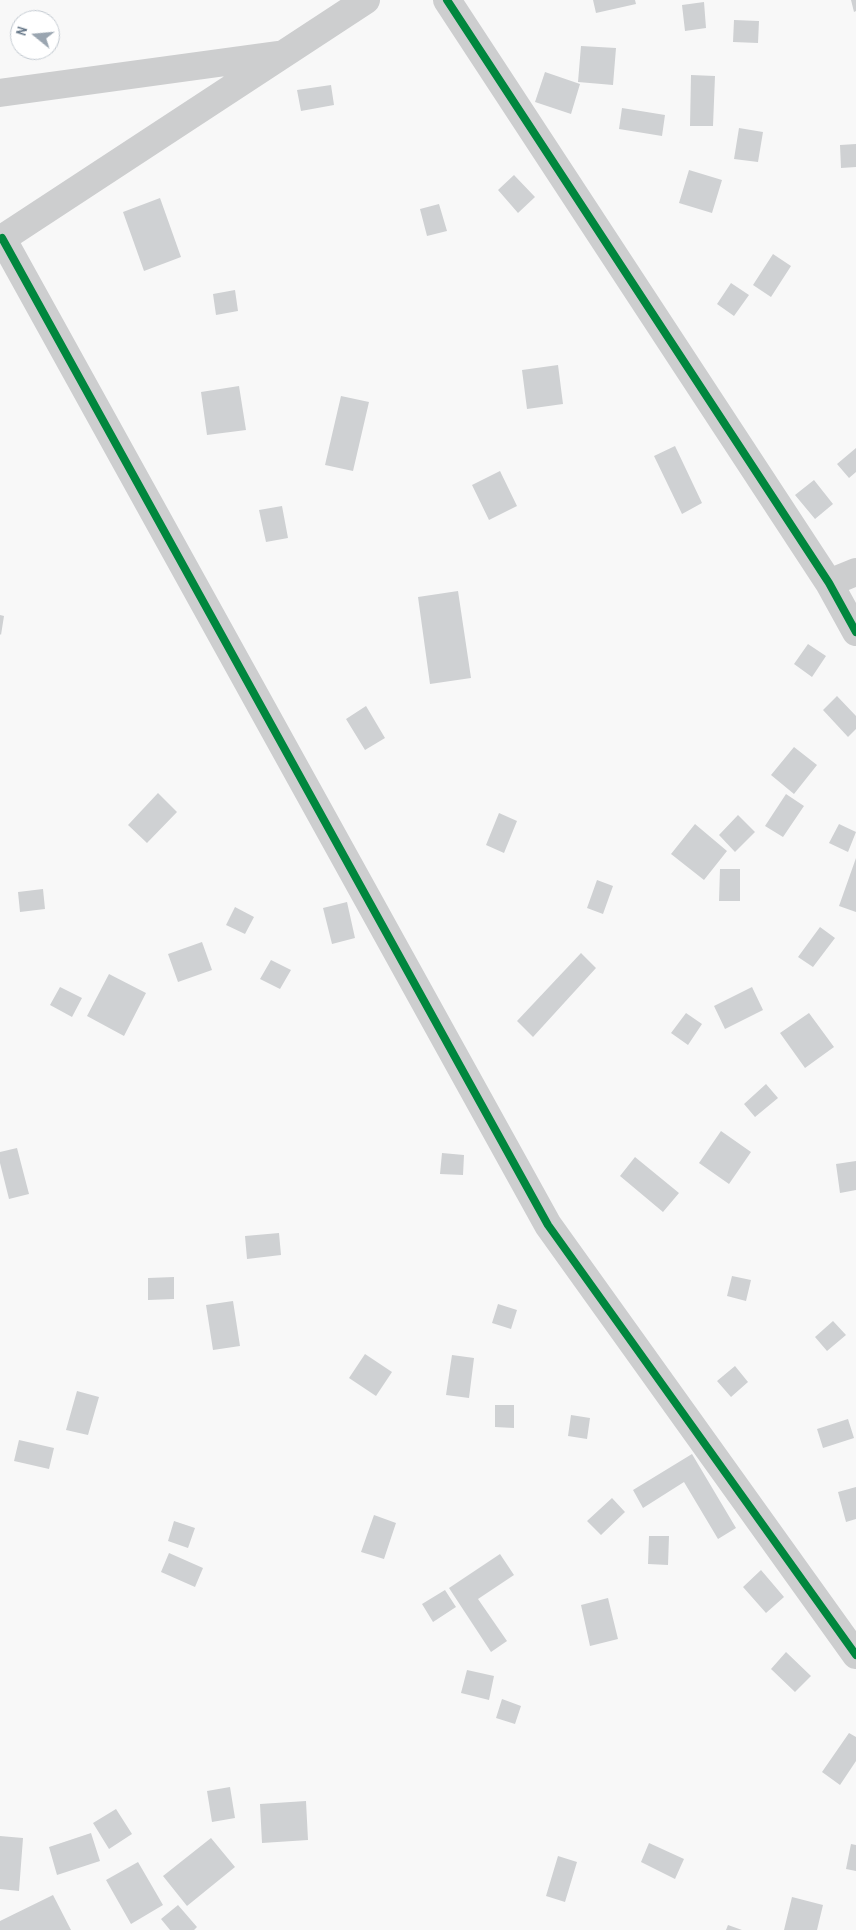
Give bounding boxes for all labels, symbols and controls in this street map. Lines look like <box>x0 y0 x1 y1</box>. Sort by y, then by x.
north arrow <box>10 10 60 60</box>
text: N <box>12 24 31 38</box>

